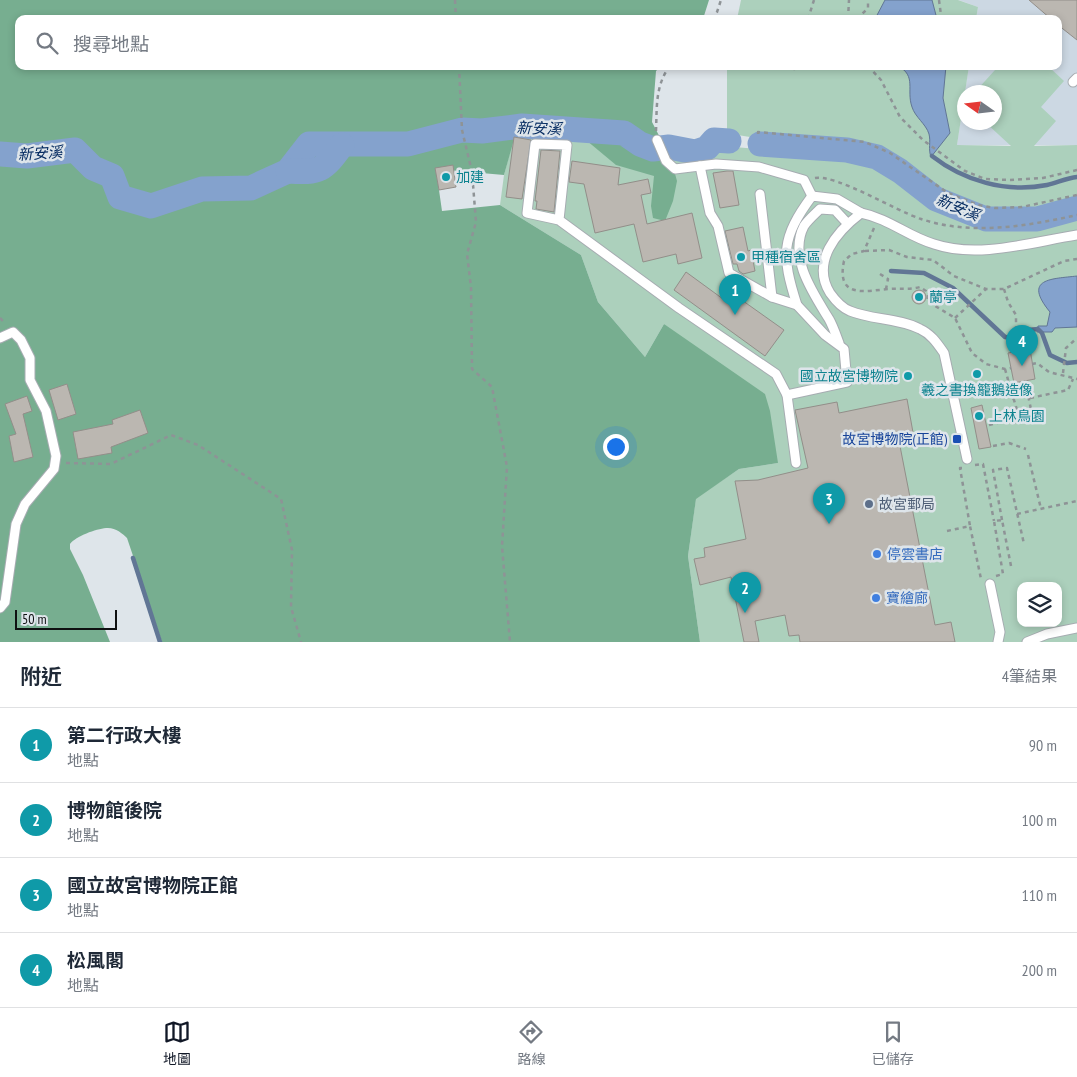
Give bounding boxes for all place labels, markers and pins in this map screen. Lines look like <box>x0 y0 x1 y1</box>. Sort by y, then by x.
place label: 加建 <box>456 168 484 186</box>
marker: 加建 <box>440 171 452 183</box>
place label: 甲種宿舍區 <box>751 248 821 266</box>
marker: 甲種宿舍區 <box>735 251 747 263</box>
pin: 1 <box>719 274 751 315</box>
place label: 蘭亭 <box>929 288 957 306</box>
marker: 蘭亭 <box>913 291 925 303</box>
pin: 4 <box>1006 325 1038 366</box>
place label: 國立故宮博物院 <box>800 367 898 385</box>
marker: 羲之書換籠鵝造像 <box>971 368 983 380</box>
marker: 國立故宮博物院 <box>902 370 914 382</box>
place label: 羲之書換籠鵝造像 <box>921 381 1033 399</box>
place label: 上林鳥園 <box>989 407 1045 425</box>
marker: 上林鳥園 <box>973 410 985 422</box>
place label: 故宮博物院(正館) <box>842 430 948 448</box>
marker: 故宮博物院(正館) <box>951 433 963 445</box>
pin: 3 <box>813 483 845 524</box>
place label: 故宮郵局 <box>879 495 935 513</box>
marker: 故宮郵局 <box>863 498 875 510</box>
place label: 停雲書店 <box>887 545 943 563</box>
marker: 停雲書店 <box>871 548 883 560</box>
pin: 2 <box>729 572 761 613</box>
place label: 寶繪廊 <box>886 589 928 607</box>
marker: 寶繪廊 <box>870 592 882 604</box>

